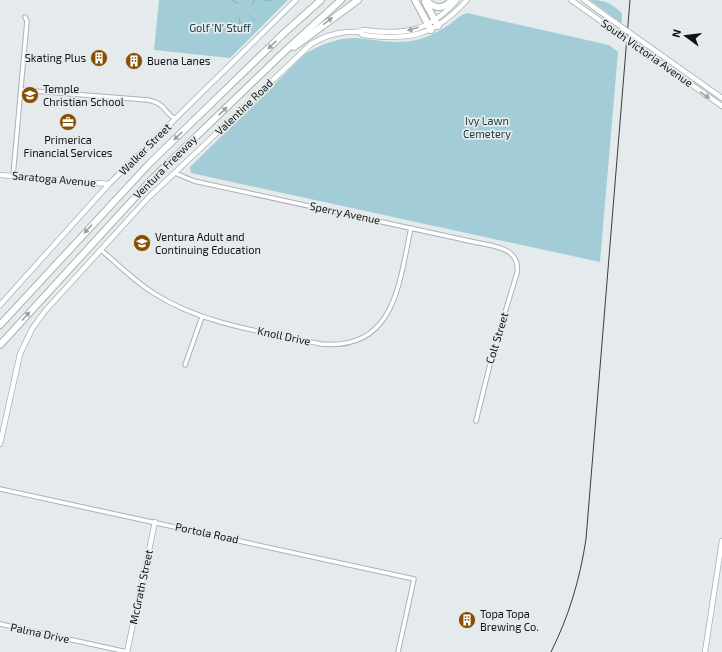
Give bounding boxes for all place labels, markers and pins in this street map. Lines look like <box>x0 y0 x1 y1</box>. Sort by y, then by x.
building icon: Skating Plus <box>89 48 109 68</box>
place label: Skating Plus <box>25 51 86 64</box>
building icon: Buena Lanes <box>124 51 144 71</box>
place label: Buena Lanes <box>147 54 211 67</box>
place label: Temple Christian School <box>43 82 125 108</box>
school or university icon: Temple Christian School <box>20 85 40 105</box>
office icon: Primerica Financial Services <box>58 112 78 132</box>
place label: Primerica Financial Services <box>24 133 113 159</box>
place label: Ventura Adult and Continuing Education <box>155 230 261 256</box>
school or university icon: Ventura Adult and Continuing Education <box>132 233 152 253</box>
place label: Topa Topa Brewing Co. <box>480 607 539 633</box>
building icon: Topa Topa Brewing Co. <box>457 610 477 630</box>

